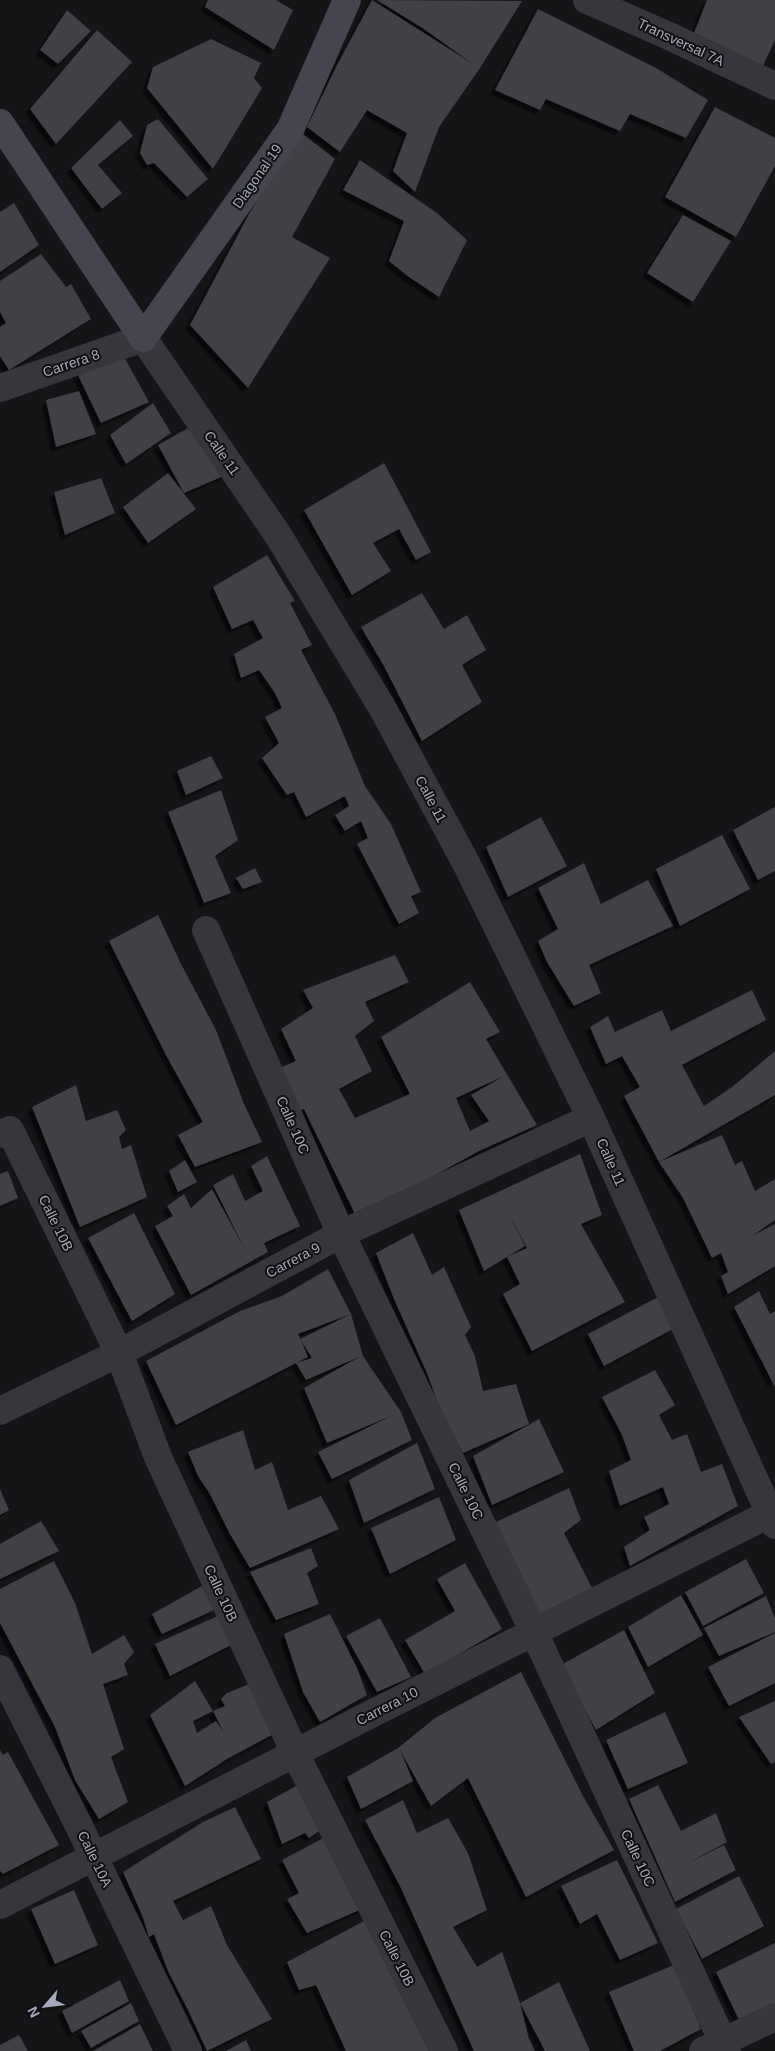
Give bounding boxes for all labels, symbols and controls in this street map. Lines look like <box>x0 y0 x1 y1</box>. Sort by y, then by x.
street label: Transversal 7A <box>635 15 727 69</box>
street label: Diagonal 19 <box>229 141 285 211</box>
street label: Carrera 8 <box>40 346 102 380</box>
street label: Calle 11 <box>201 428 243 478</box>
street label: Calle 11 <box>412 773 450 825</box>
street label: Calle 10C <box>273 1094 313 1156</box>
street label: Calle 11 <box>593 1136 629 1188</box>
street label: Calle 10B <box>36 1192 76 1254</box>
street label: Carrera 9 <box>263 1239 323 1281</box>
street label: Calle 10C <box>445 1460 487 1522</box>
street label: Calle 10B <box>201 1562 241 1624</box>
street label: Carrera 10 <box>354 1684 421 1728</box>
street label: Calle 10C <box>618 1827 658 1889</box>
street label: Calle 10A <box>75 1828 116 1890</box>
street label: Calle 10B <box>376 1927 418 1989</box>
north arrow <box>20 1981 70 2031</box>
text: N <box>24 2004 43 2020</box>

